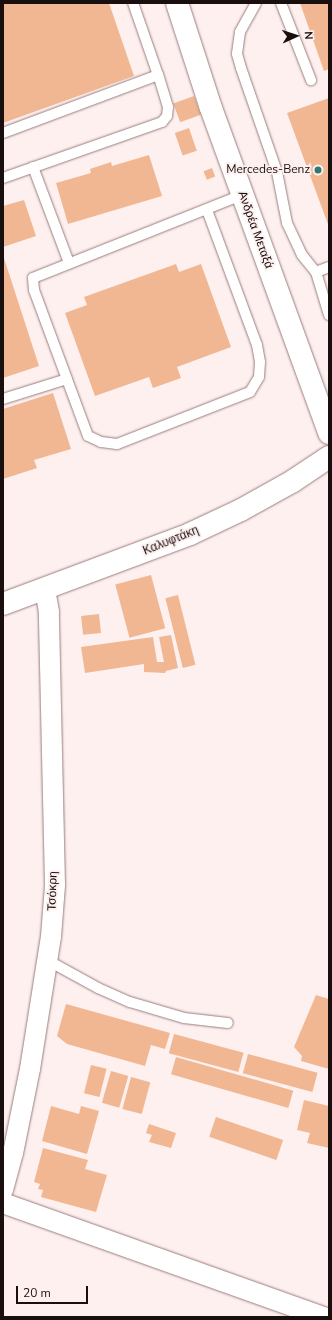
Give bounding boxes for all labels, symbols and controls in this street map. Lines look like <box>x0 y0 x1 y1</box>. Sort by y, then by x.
north arrow <box>276 16 316 56</box>
text: N <box>301 31 316 40</box>
place label: Mercedes-Benz <box>226 163 310 177</box>
marker: Mercedes-Benz <box>313 165 323 175</box>
street label: Ανδρέα Μεταξά <box>234 189 276 271</box>
street label: Καλυφτάκη <box>141 523 201 559</box>
street label: Τσόκρη <box>45 871 61 911</box>
scale bar <box>18 1278 90 1304</box>
text: 20 m <box>23 1285 51 1301</box>

